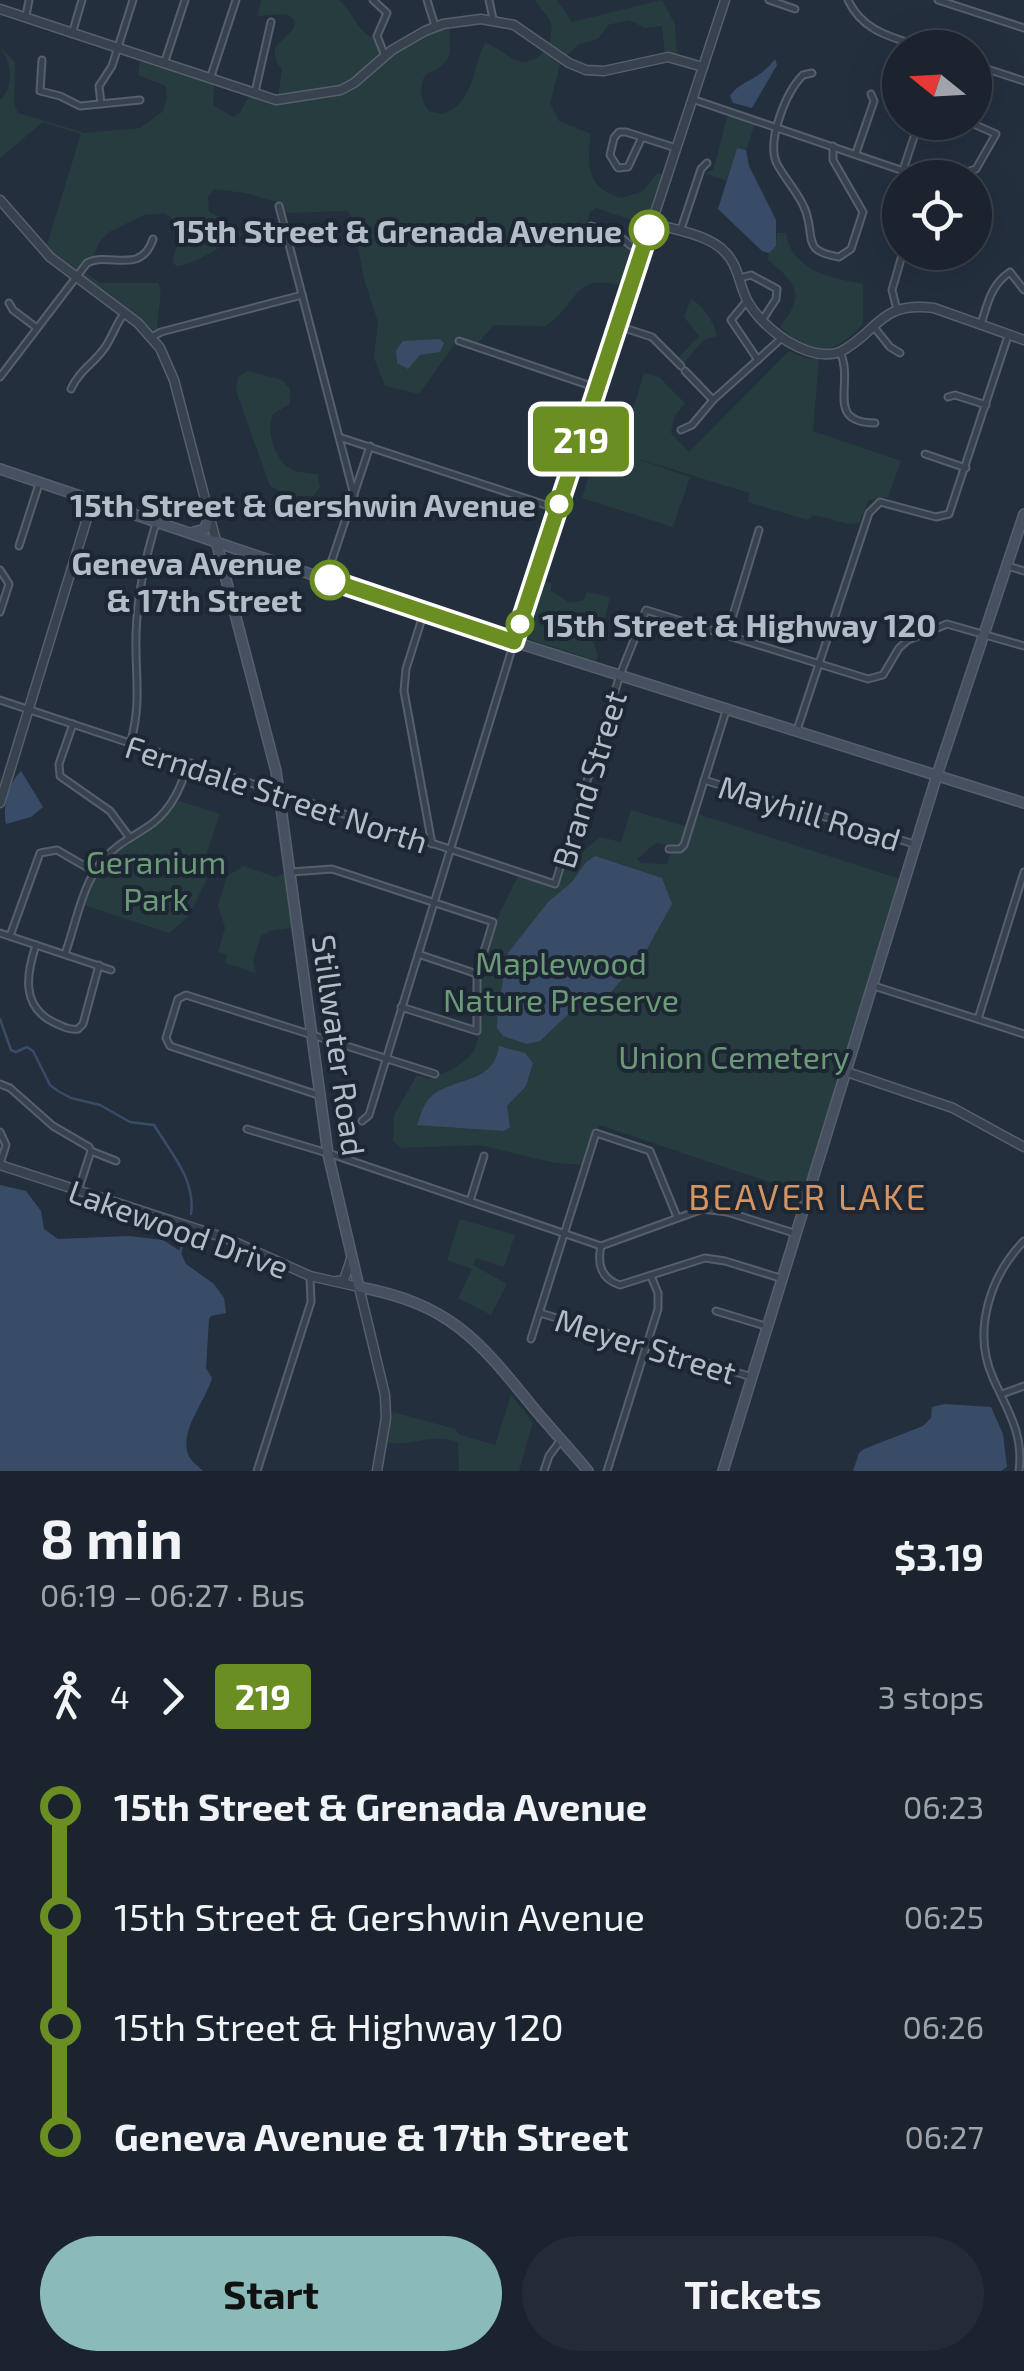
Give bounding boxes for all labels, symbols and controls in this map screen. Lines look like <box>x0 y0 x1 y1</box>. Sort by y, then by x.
north arrow <box>882 30 992 140</box>
map controls <box>882 30 992 270</box>
button: locate <box>882 160 992 270</box>
place label: 15th Street & Grenada Avenue <box>173 211 622 249</box>
marker: 15th Street & Grenada Avenue <box>630 211 668 249</box>
line badge: 219 <box>524 406 638 472</box>
text: 219 <box>553 418 609 460</box>
place label: 15th Street & Gershwin Avenue <box>70 485 536 523</box>
marker: 15th Street & Gershwin Avenue <box>546 491 572 517</box>
place label: Geneva Avenue & 17th Street <box>71 543 302 618</box>
marker: Geneva Avenue & 17th Street <box>311 561 349 599</box>
place label: 15th Street & Highway 120 <box>542 605 936 644</box>
marker: 15th Street & Highway 120 <box>507 611 533 637</box>
street label: Brand Street <box>543 686 633 872</box>
street label: Ferndale Street North <box>121 726 433 860</box>
street label: Mayhill Road <box>714 766 906 858</box>
park label: Geranium Park <box>86 842 226 917</box>
street label: Stillwater Road <box>306 932 374 1158</box>
park label: Maplewood Nature Preserve <box>443 943 679 1018</box>
park label: Union Cemetery <box>618 1037 850 1075</box>
street label: Lakewood Drive <box>64 1171 294 1285</box>
district label: BEAVER LAKE <box>688 1175 928 1217</box>
street label: Meyer Street <box>551 1299 741 1391</box>
text: 8 min <box>40 1504 183 1570</box>
text: $3.19 <box>894 1533 984 1579</box>
text: 06:19 – 06:27 · Bus <box>40 1575 305 1613</box>
icon: walk <box>40 1669 95 1724</box>
icon: forward <box>145 1669 200 1724</box>
text: 219 <box>235 1675 291 1717</box>
text: 4 <box>110 1677 130 1715</box>
text: 3 stops <box>878 1677 984 1715</box>
text: 15th Street & Grenada Avenue <box>114 1783 647 1829</box>
text: 06:23 <box>903 1787 984 1825</box>
text: 15th Street & Gershwin Avenue <box>114 1893 645 1939</box>
text: 06:25 <box>904 1897 984 1935</box>
text: 15th Street & Highway 120 <box>114 2003 564 2049</box>
text: 06:26 <box>903 2007 984 2045</box>
text: Geneva Avenue & 17th Street <box>114 2113 628 2159</box>
text: 06:27 <box>904 2117 984 2155</box>
button: Start <box>40 2236 502 2351</box>
button: Tickets <box>522 2236 984 2351</box>

